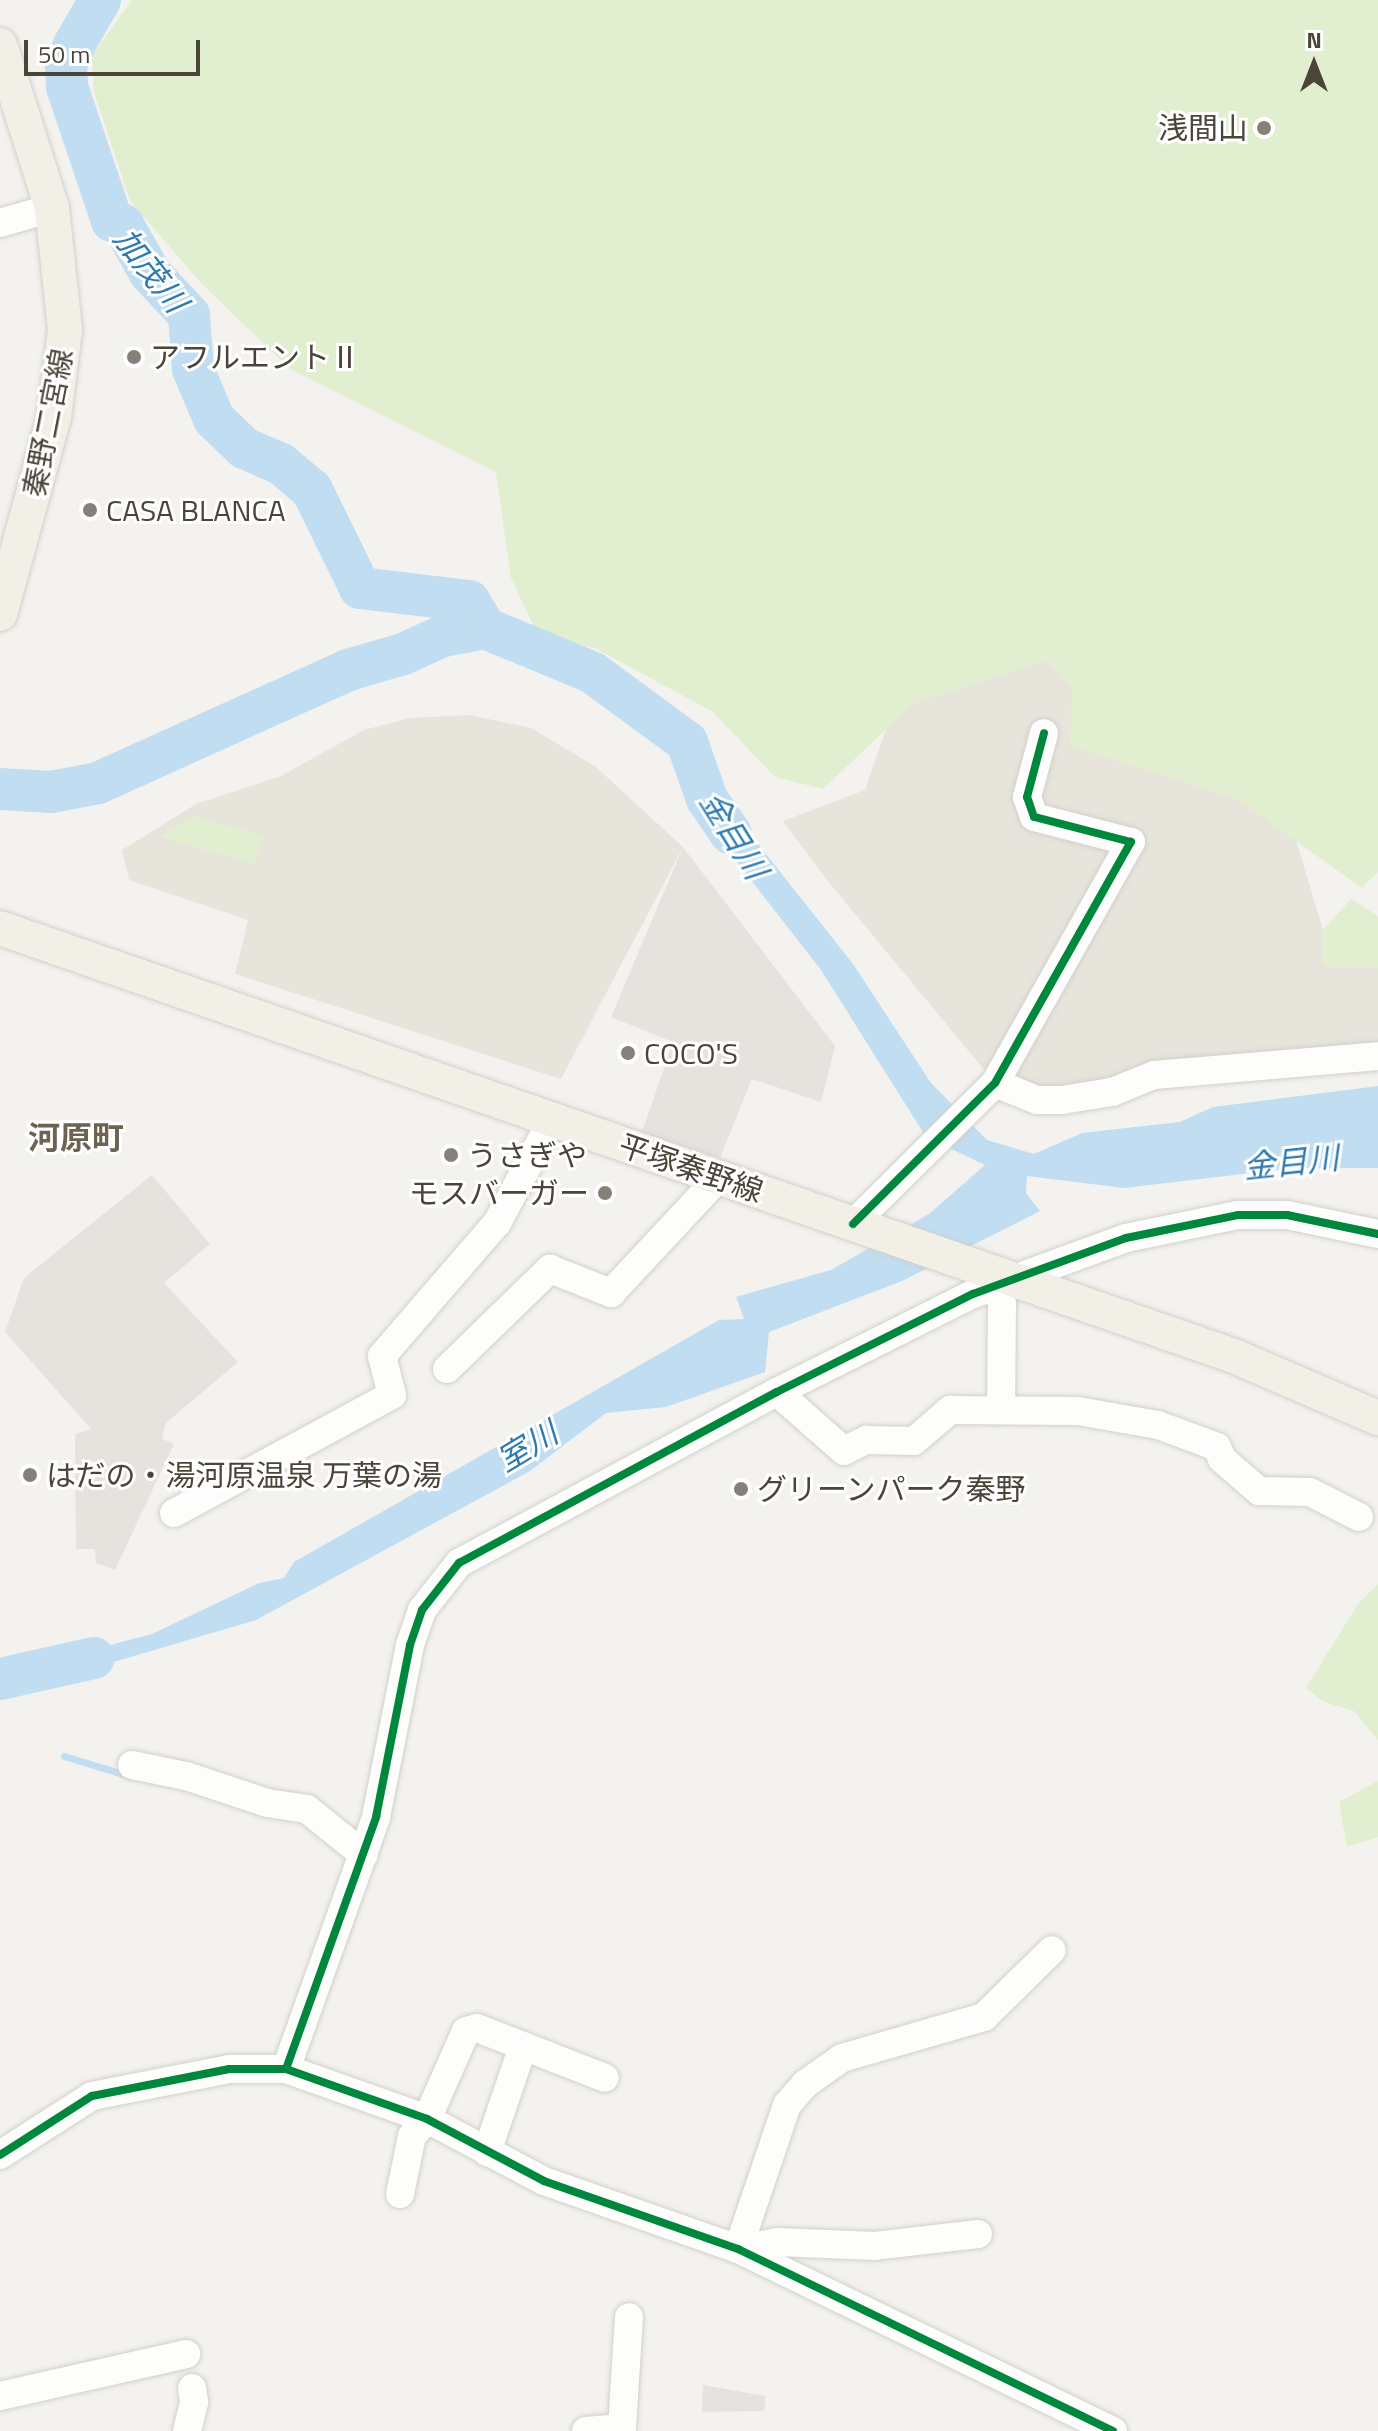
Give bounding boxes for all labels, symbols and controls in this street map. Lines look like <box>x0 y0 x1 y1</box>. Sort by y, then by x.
text: N <box>1306 23 1322 57</box>
scale bar <box>28 24 204 74</box>
north arrow <box>1274 24 1354 104</box>
text: 50 m <box>38 36 90 72</box>
place label: 浅間山 <box>1158 110 1248 146</box>
marker: 浅間山 <box>1255 119 1273 137</box>
water label: 加茂川 <box>106 220 196 320</box>
place label: アフルエントⅡ <box>150 339 360 375</box>
street label: 秦野二宮線 <box>16 346 80 500</box>
marker: アフルエントⅡ <box>125 348 143 366</box>
place label: CASA BLANCA <box>106 492 286 528</box>
marker: CASA BLANCA <box>81 501 99 519</box>
water label: 金目川 <box>692 784 776 886</box>
place label: COCO'S <box>644 1035 738 1071</box>
marker: COCO'S <box>619 1044 637 1062</box>
district label: 河原町 <box>28 1118 124 1156</box>
street label: 平塚秦野線 <box>614 1127 768 1209</box>
place label: うさぎや <box>467 1137 587 1173</box>
water label: 金目川 <box>1241 1138 1341 1186</box>
marker: うさぎや <box>442 1146 460 1164</box>
place label: モスバーガー <box>409 1175 589 1211</box>
marker: モスバーガー <box>596 1184 614 1202</box>
water label: 室川 <box>490 1413 564 1479</box>
place label: はだの・湯河原温泉 万葉の湯 <box>46 1457 443 1493</box>
marker: はだの・湯河原温泉 万葉の湯 <box>21 1466 39 1484</box>
place label: グリーンパーク秦野 <box>757 1471 1027 1507</box>
marker: グリーンパーク秦野 <box>732 1480 750 1498</box>

